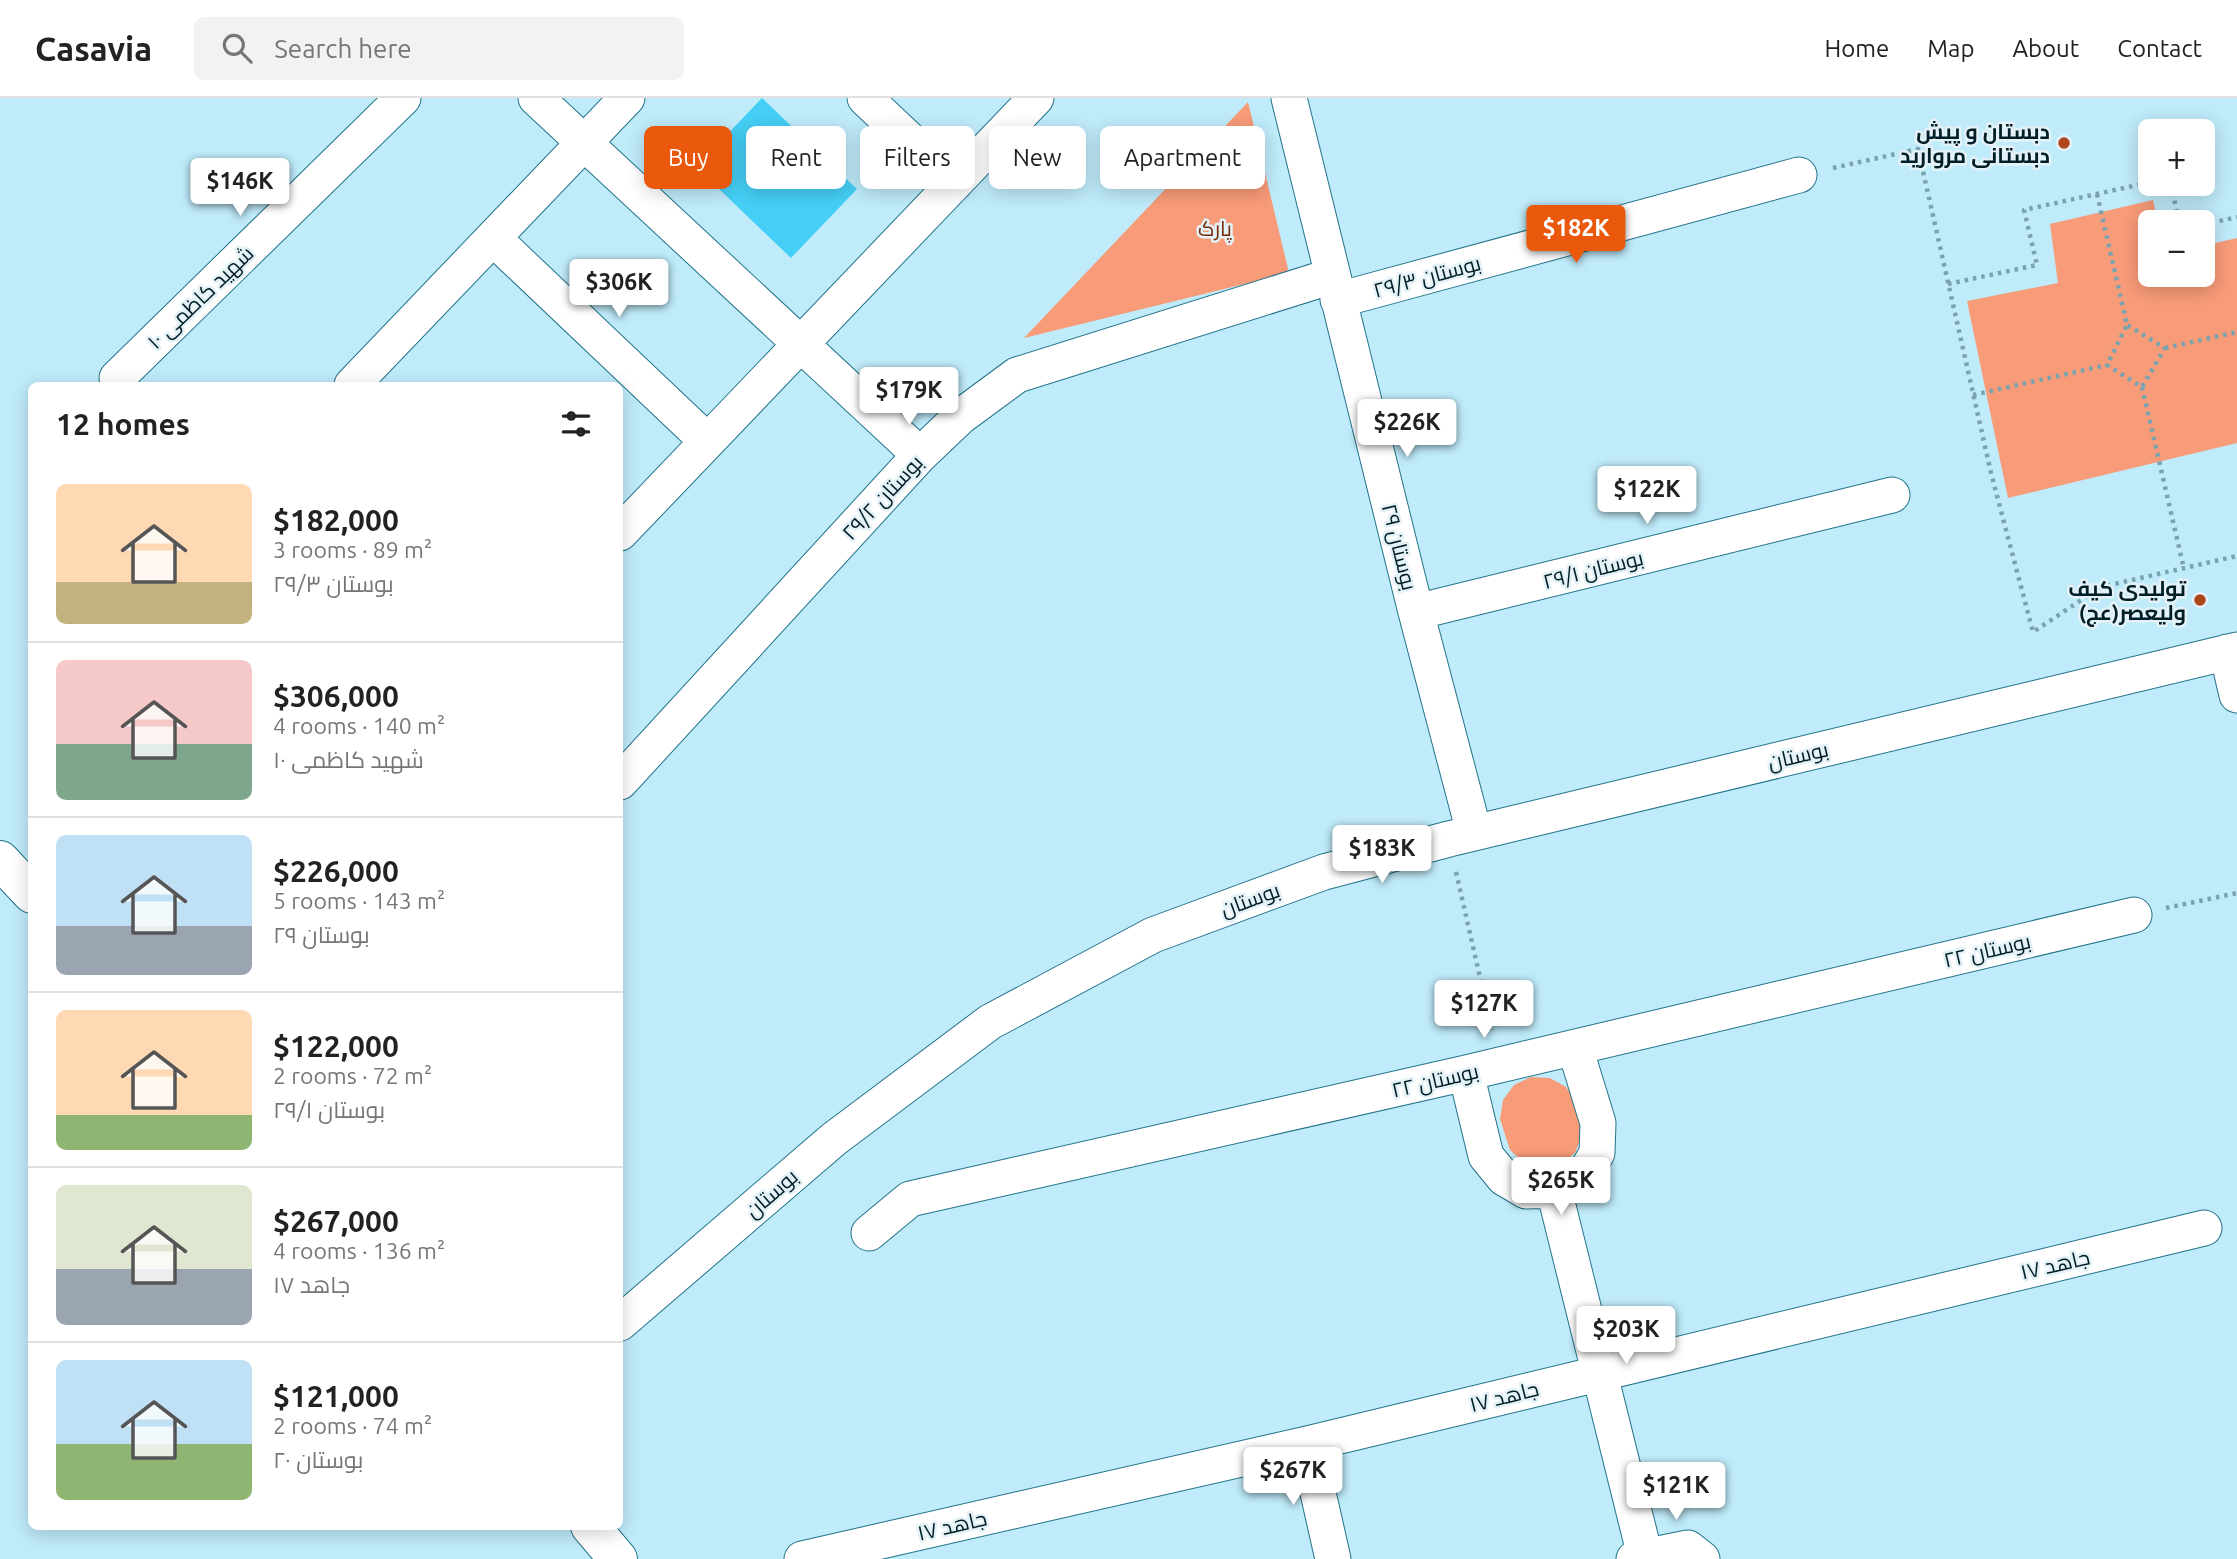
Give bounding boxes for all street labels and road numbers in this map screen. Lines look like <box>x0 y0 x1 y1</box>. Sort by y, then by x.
street label: شهید کاظمی ۱۰ <box>142 241 259 355</box>
street label: بوستان ۲۹/۳ <box>1371 250 1484 304</box>
street label: بوستان ۲۹/۲ <box>837 450 929 546</box>
street label: بوستان ۲۹ <box>1376 501 1422 593</box>
street label: بوستان ۲۹/۱ <box>1540 545 1646 595</box>
street label: بوستان <box>1765 736 1831 776</box>
street label: بوستان <box>1217 877 1284 923</box>
street label: بوستان ۲۲ <box>1941 928 2033 974</box>
street label: بوستان ۲۲ <box>1389 1058 1481 1104</box>
street label: بوستان <box>740 1164 803 1224</box>
street label: جاهد ۱۷ <box>2018 1244 2092 1284</box>
street label: جاهد ۱۷ <box>1467 1376 1541 1416</box>
street label: جاهد ۱۷ <box>915 1505 989 1545</box>

